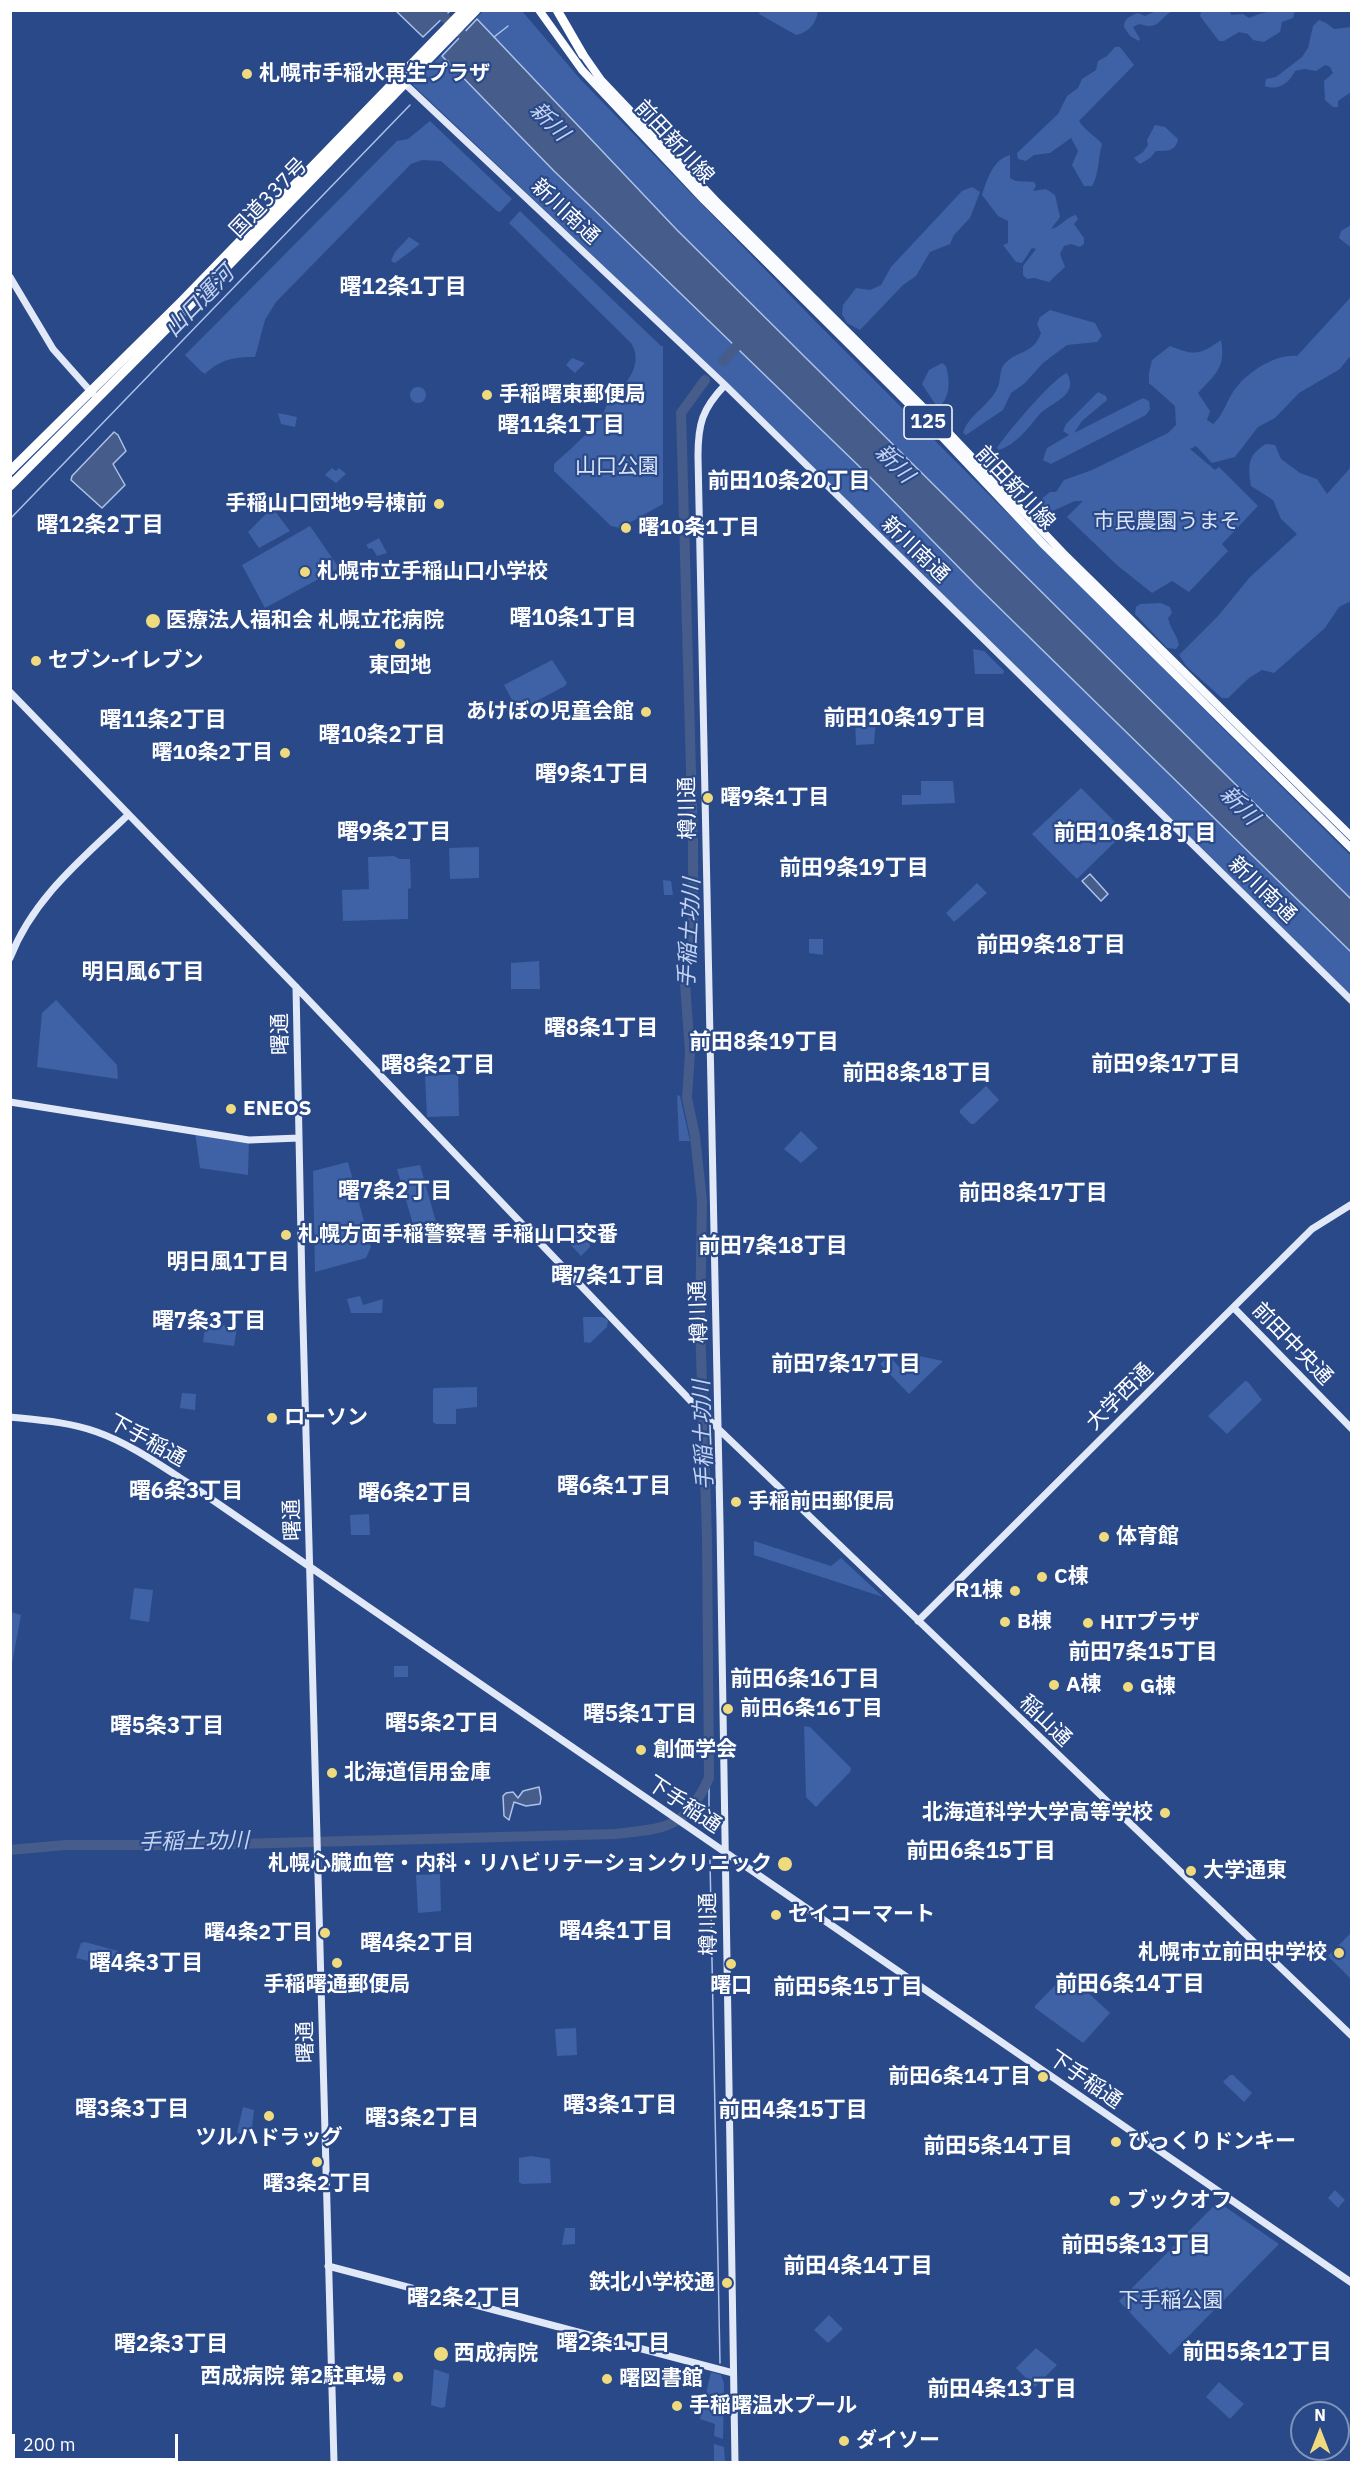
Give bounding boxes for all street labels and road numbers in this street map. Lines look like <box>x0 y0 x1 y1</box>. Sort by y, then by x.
street label: 前田新川線 <box>629 95 719 189</box>
street label: 国道337号 <box>225 153 313 243</box>
street label: 新川南通 <box>526 174 604 250</box>
road number: 125 <box>904 405 952 439</box>
street label: 前田新川線 <box>970 441 1060 535</box>
street label: 新川南通 <box>876 512 954 588</box>
street label: 樽川通 <box>675 776 701 840</box>
street label: 新川南通 <box>1223 852 1301 928</box>
street label: 曙通 <box>268 1013 294 1055</box>
street label: 樽川通 <box>685 1280 713 1344</box>
street label: 前田中央通 <box>1246 1297 1338 1391</box>
street label: 大学西通 <box>1081 1358 1159 1436</box>
street label: 下手稲通 <box>104 1410 190 1472</box>
street label: 曙通 <box>280 1499 306 1541</box>
street label: 稲山通 <box>1014 1690 1076 1752</box>
street label: 下手稲通 <box>642 1771 726 1839</box>
street label: 樽川通 <box>696 1892 722 1956</box>
street label: 曙通 <box>293 2021 319 2063</box>
street label: 下手稲通 <box>1043 2046 1127 2114</box>

